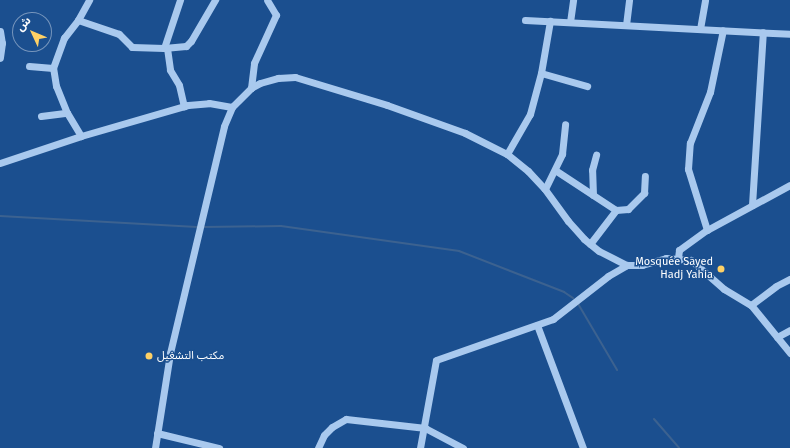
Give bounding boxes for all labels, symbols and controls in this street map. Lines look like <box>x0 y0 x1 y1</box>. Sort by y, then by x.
north arrow <box>12 12 52 52</box>
text: ش <box>14 14 34 34</box>
place label: Mosquée Sayed Hadj Yahia <box>635 256 713 282</box>
marker: Mosquée Sayed Hadj Yahia <box>716 264 726 274</box>
place label: مكتب التشغيل <box>157 349 224 363</box>
marker: مكتب التشغيل <box>144 351 154 361</box>

